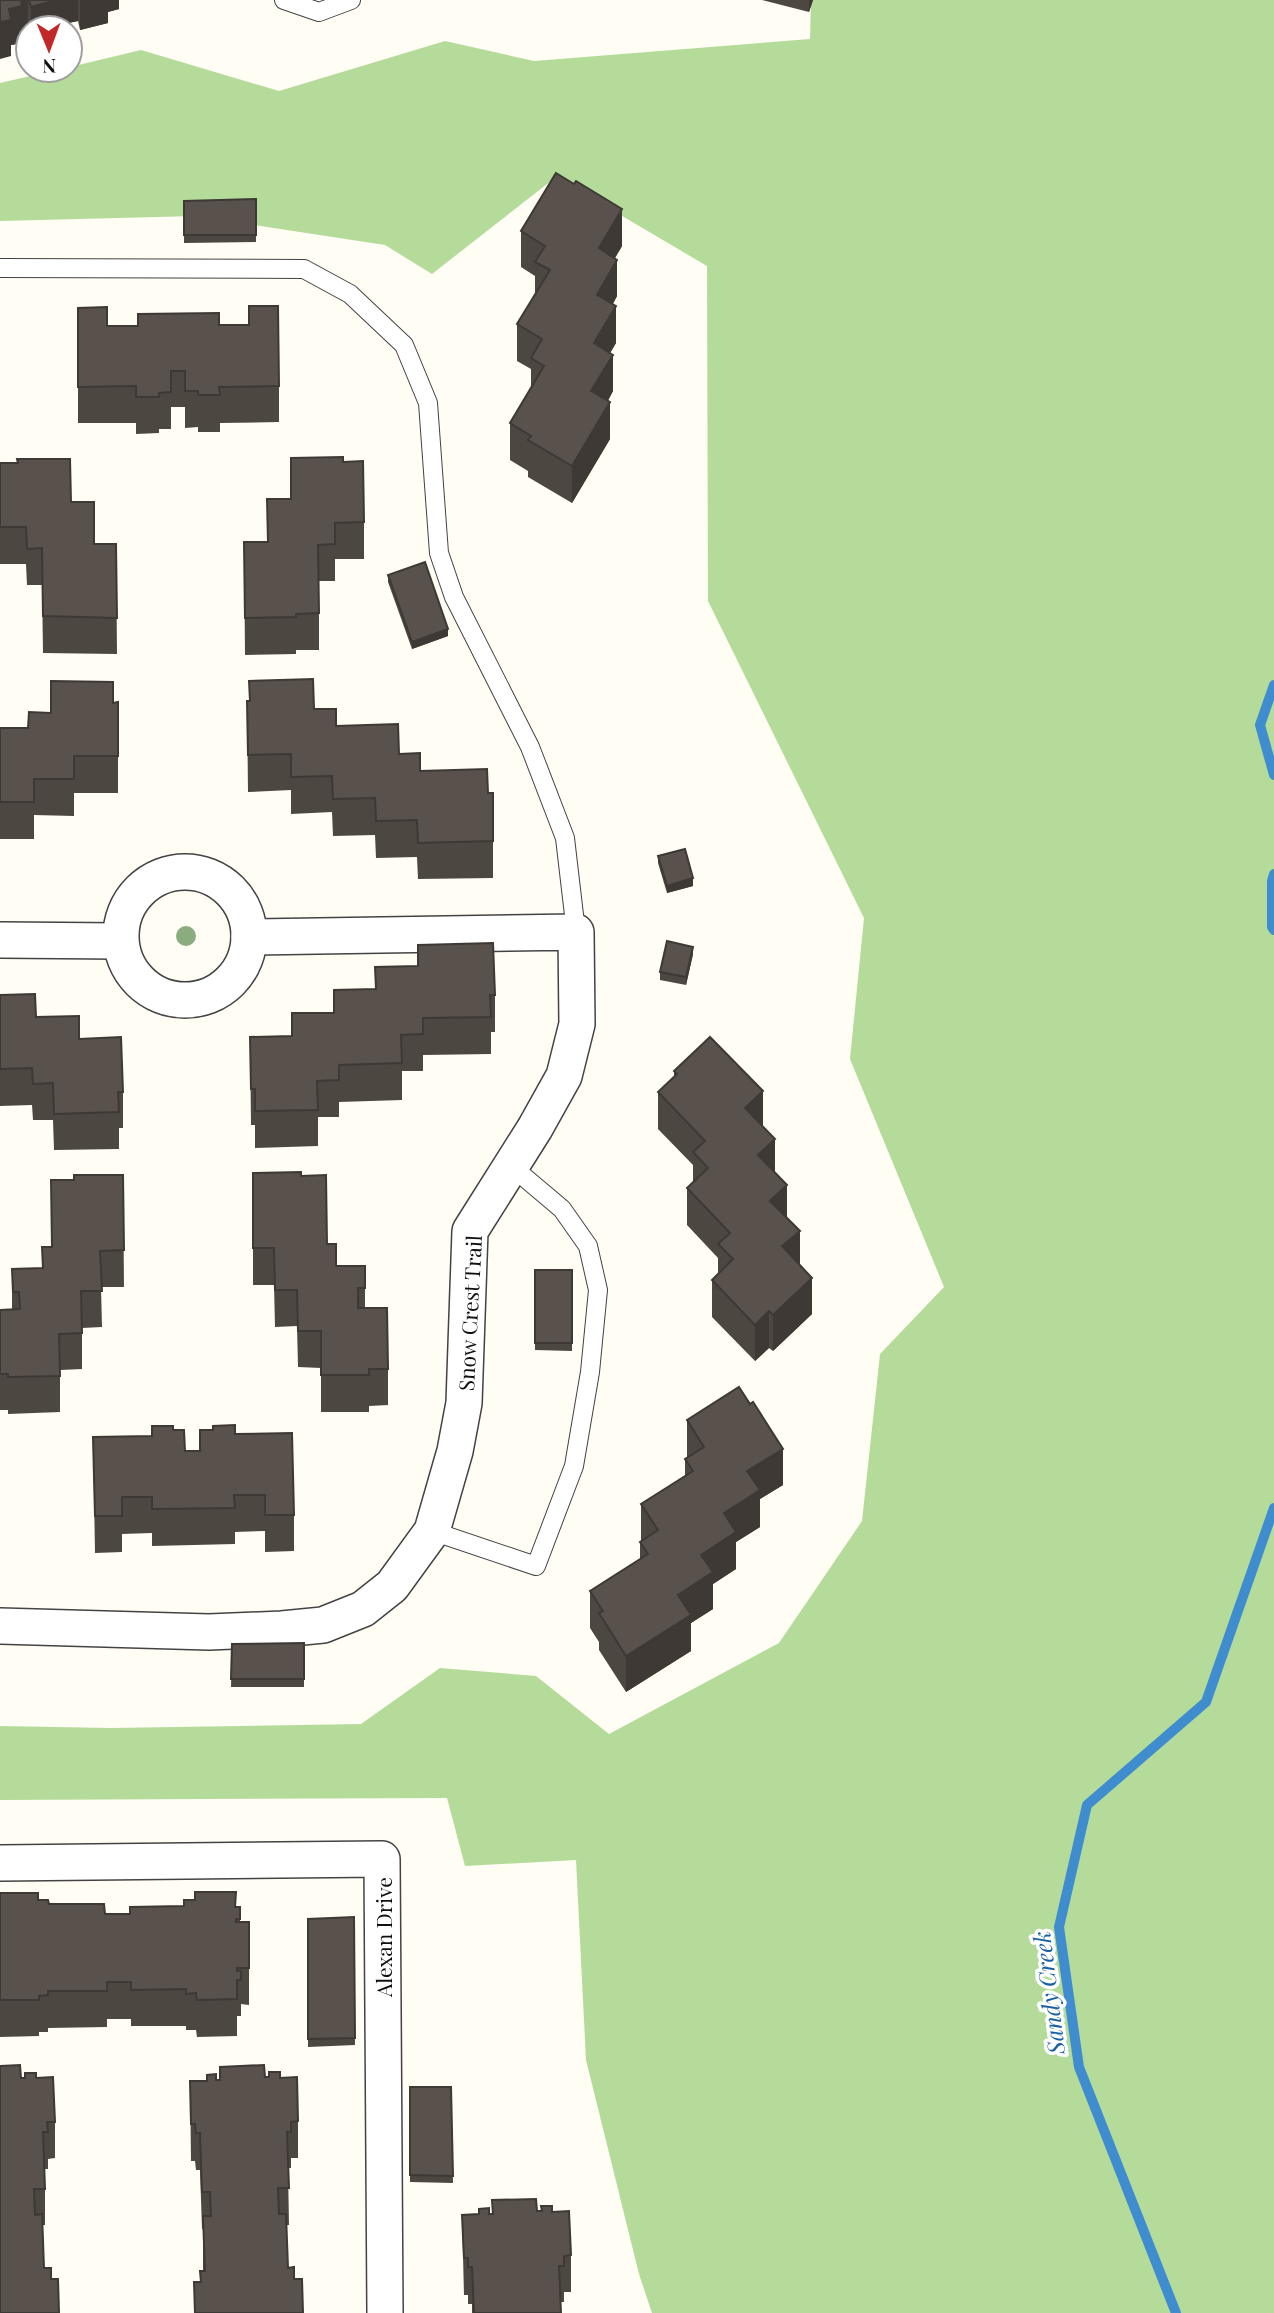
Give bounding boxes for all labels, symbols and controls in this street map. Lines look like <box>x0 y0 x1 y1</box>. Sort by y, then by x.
north arrow <box>14 14 84 84</box>
text: N <box>42 54 56 80</box>
street label: Snow Crest Trail <box>451 1234 487 1392</box>
street label: Alexan Drive <box>369 1877 397 1998</box>
water label: Sandy Creek <box>1025 1930 1071 2057</box>

